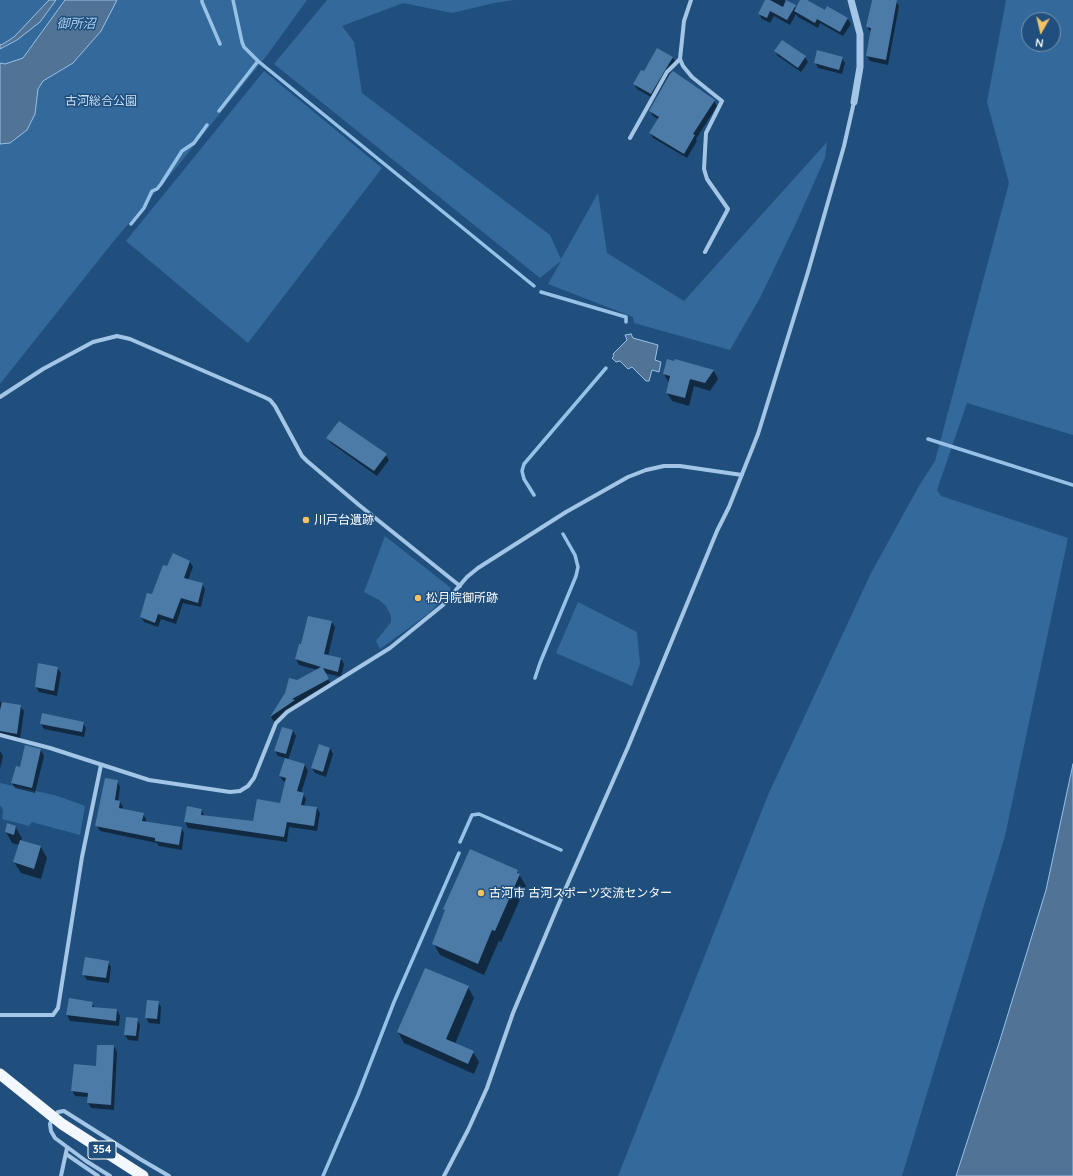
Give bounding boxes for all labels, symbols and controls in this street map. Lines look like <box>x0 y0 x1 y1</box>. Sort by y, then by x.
north arrow <box>1021 12 1061 52</box>
water label: 御所沼 <box>57 16 95 32</box>
text: N <box>1034 35 1044 50</box>
park label: 古河総合公園 <box>65 94 137 108</box>
place label: 川戸台遺跡 <box>314 513 374 527</box>
marker: 川戸台遺跡 <box>301 515 311 525</box>
place label: 松月院御所跡 <box>426 591 498 605</box>
marker: 松月院御所跡 <box>413 593 423 603</box>
place label: 古河市 古河スポーツ交流センター <box>489 886 672 900</box>
marker: 古河市 古河スポーツ交流センター <box>476 888 486 898</box>
road number: 354 <box>88 1141 116 1159</box>

